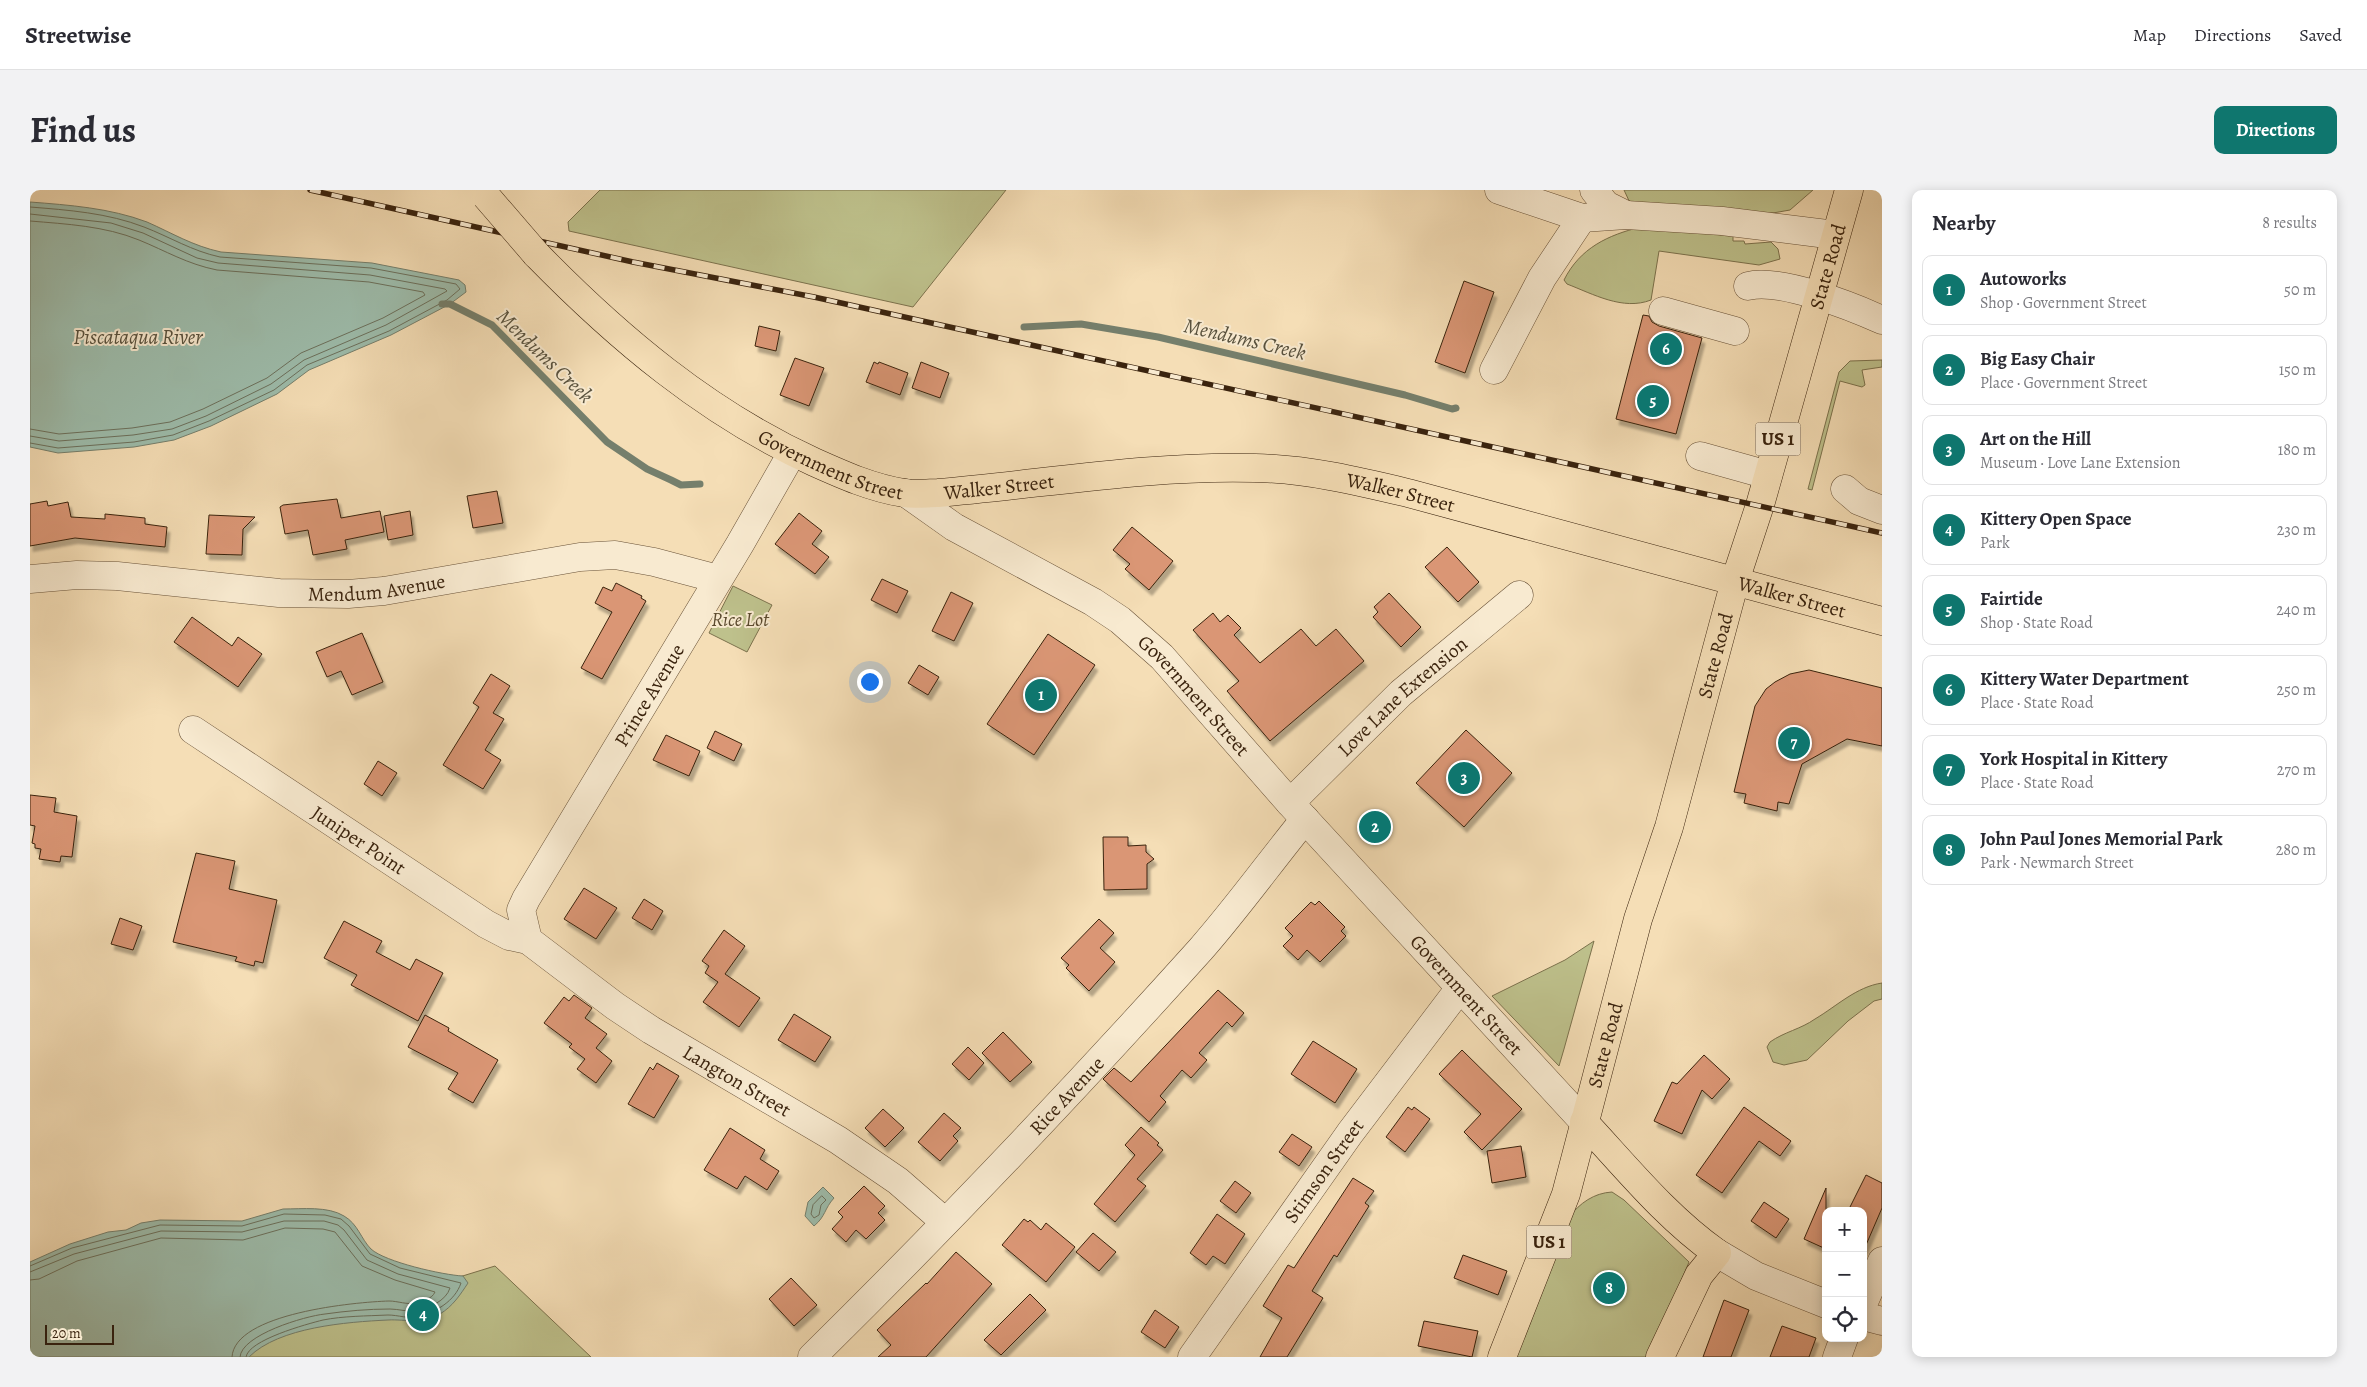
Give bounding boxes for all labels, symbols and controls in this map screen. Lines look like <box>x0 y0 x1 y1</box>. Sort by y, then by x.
text: Streetwise <box>25 19 131 51</box>
text: Map <box>2133 23 2166 47</box>
text: Directions <box>2194 23 2271 47</box>
text: Saved <box>2299 23 2342 47</box>
text: Find us <box>30 106 136 154</box>
button: Directions <box>2214 106 2337 154</box>
text: Nearby <box>1932 209 1995 237</box>
text: 8 results <box>2262 212 2317 234</box>
street label: State Road <box>1802 220 1852 312</box>
text: Autoworks <box>1980 266 2067 292</box>
text: 1 <box>1946 279 1952 301</box>
text: 50 m <box>2284 279 2316 301</box>
text: Shop · Government Street <box>1980 292 2147 314</box>
water label: Mendums Creek <box>491 303 599 409</box>
water label: Mendums Creek <box>1181 311 1309 367</box>
water label: Piscataqua River <box>73 323 203 351</box>
pin: 6 <box>1650 330 1682 368</box>
text: Big Easy Chair <box>1980 346 2095 372</box>
text: 2 <box>1945 359 1953 381</box>
text: 150 m <box>2279 359 2316 381</box>
text: Place · Government Street <box>1980 372 2147 394</box>
pin: 5 <box>1637 382 1669 420</box>
street label: Government Street <box>753 422 906 506</box>
road number: US 1 <box>1756 422 1800 456</box>
text: Art on the Hill <box>1980 426 2091 452</box>
text: 3 <box>1946 439 1952 461</box>
text: 180 m <box>2278 439 2316 461</box>
text: Museum · Love Lane Extension <box>1980 452 2181 474</box>
street label: Walker Street <box>1343 466 1458 519</box>
street label: Walker Street <box>942 467 1056 506</box>
text: Kittery Open Space <box>1980 506 2132 532</box>
text: 4 <box>1945 519 1953 541</box>
text: 230 m <box>2277 519 2316 541</box>
text: Park <box>1980 532 2010 554</box>
street label: Mendum Avenue <box>308 567 447 608</box>
street label: Walker Street <box>1734 569 1849 624</box>
text: Fairtide <box>1980 586 2043 612</box>
text: 5 <box>1946 599 1952 621</box>
text: 240 m <box>2276 599 2316 621</box>
park label: Rice Lot <box>711 606 770 633</box>
street label: State Road <box>1691 609 1739 701</box>
text: Shop · State Road <box>1980 612 2093 634</box>
street label: Government Street <box>1132 629 1256 762</box>
street label: Love Lane Extension <box>1331 630 1473 762</box>
street label: Prince Avenue <box>607 638 690 752</box>
text: Kittery Water Department <box>1980 666 2189 692</box>
your location <box>857 669 883 695</box>
pin: 1 <box>1025 676 1057 714</box>
text: 6 <box>1945 679 1953 701</box>
text: 250 m <box>2277 679 2316 701</box>
text: Place · State Road <box>1980 692 2094 714</box>
pin: 7 <box>1778 724 1810 762</box>
text: York Hospital in Kittery <box>1980 746 2167 772</box>
pin: 3 <box>1448 759 1480 797</box>
text: 7 <box>1946 759 1952 781</box>
text: 270 m <box>2277 759 2316 781</box>
text: Place · State Road <box>1980 772 2094 794</box>
street label: Juniper Point <box>306 799 412 881</box>
pin: 2 <box>1359 808 1391 846</box>
text: John Paul Jones Memorial Park <box>1980 826 2223 852</box>
text: 8 <box>1945 839 1953 861</box>
text: 280 m <box>2276 839 2316 861</box>
text: Park · Newmarch Street <box>1980 852 2134 874</box>
street label: Government Street <box>1404 928 1529 1061</box>
street label: State Road <box>1581 999 1629 1091</box>
street label: Langton Street <box>678 1038 796 1123</box>
street label: Rice Avenue <box>1023 1050 1110 1141</box>
street label: Stimson Street <box>1277 1113 1370 1228</box>
map controls <box>1822 1207 1867 1342</box>
button: + <box>1822 1207 1867 1252</box>
road number: US 1 <box>1526 1226 1572 1258</box>
button: − <box>1822 1252 1867 1297</box>
pin: 8 <box>1593 1269 1625 1307</box>
pin: 4 <box>407 1296 439 1334</box>
button: locate <box>1822 1297 1867 1342</box>
scale bar <box>45 1322 114 1345</box>
text: 20 m <box>52 1324 81 1343</box>

